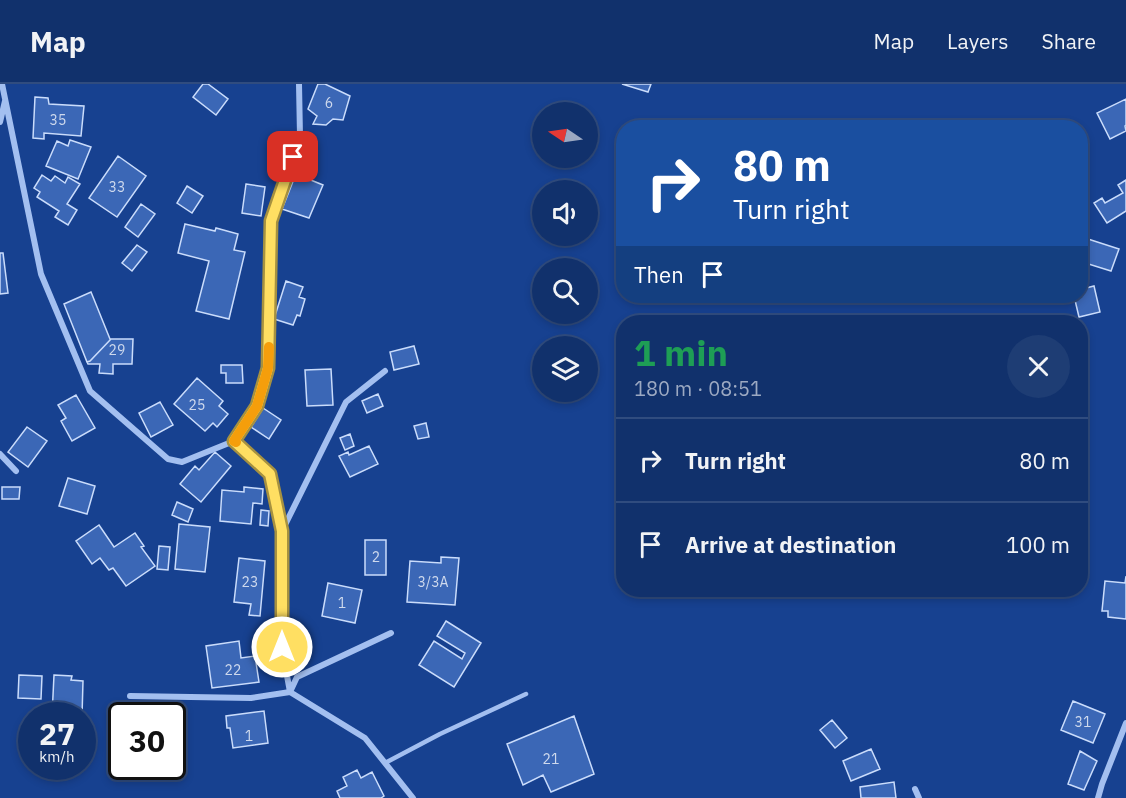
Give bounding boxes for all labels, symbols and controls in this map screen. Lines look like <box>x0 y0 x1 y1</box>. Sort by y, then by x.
text: Map <box>30 23 86 60</box>
text: Map <box>874 27 914 55</box>
text: Layers <box>947 27 1009 55</box>
text: Share <box>1042 27 1096 55</box>
house number: 6 <box>325 94 333 112</box>
north arrow <box>532 102 598 168</box>
map controls <box>532 102 598 402</box>
house number: 35 <box>50 111 66 129</box>
pin <box>267 131 318 182</box>
text: 80 m <box>733 138 831 193</box>
icon: arrive <box>276 140 309 173</box>
icon: right <box>634 144 712 222</box>
house number: 33 <box>109 178 125 196</box>
button: sound <box>532 180 598 246</box>
text: Turn right <box>733 191 850 226</box>
button: search <box>532 258 598 324</box>
icon: arrive <box>696 258 729 291</box>
text: Then <box>634 260 684 289</box>
text: 1 min <box>634 329 728 376</box>
button: close <box>1007 335 1070 398</box>
button: layers <box>532 336 598 402</box>
house number: 29 <box>109 341 125 359</box>
text: 180 m · 08:51 <box>634 375 762 402</box>
house number: 25 <box>189 396 205 414</box>
icon: right <box>634 444 667 477</box>
text: Turn right <box>685 446 786 475</box>
text: 80 m <box>1019 446 1070 475</box>
icon: arrive <box>634 528 667 561</box>
text: Arrive at destination <box>685 530 896 559</box>
text: 100 m <box>1006 530 1070 559</box>
house number: 2 <box>372 548 380 566</box>
house number: 23 <box>242 573 258 591</box>
house number: 3/3A <box>417 573 449 591</box>
house number: 1 <box>338 594 346 612</box>
position arrow <box>250 615 314 679</box>
house number: 22 <box>225 661 241 679</box>
speed limit sign: 30 <box>108 702 186 780</box>
house number: 31 <box>1075 713 1091 731</box>
text: 27 <box>39 714 75 753</box>
house number: 1 <box>245 727 253 745</box>
text: km/h <box>39 747 75 766</box>
house number: 21 <box>543 750 559 768</box>

